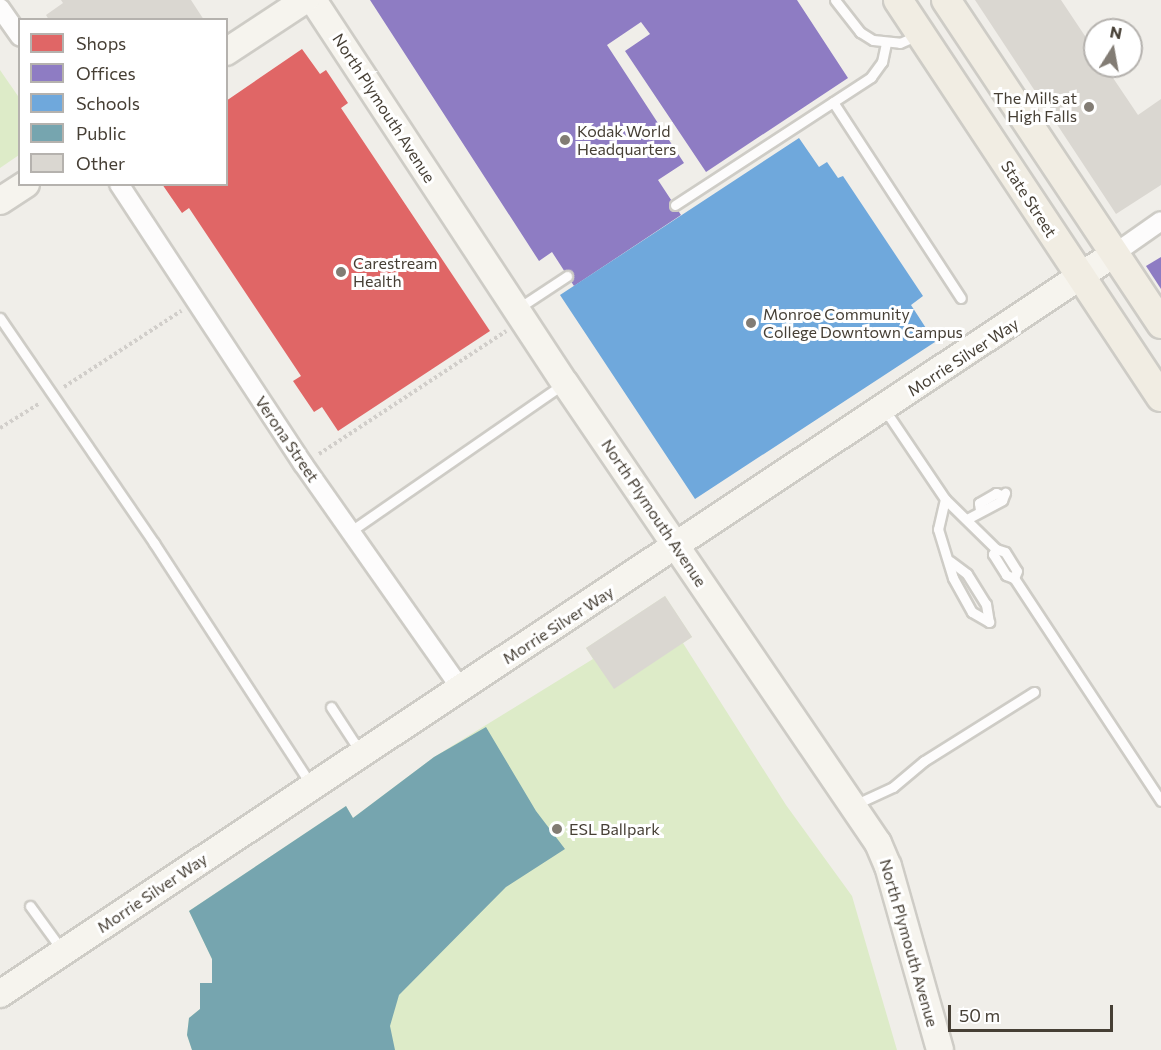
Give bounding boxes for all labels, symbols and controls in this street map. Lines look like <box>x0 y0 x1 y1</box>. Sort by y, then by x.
legend <box>18 18 228 186</box>
north arrow <box>1083 18 1143 78</box>
text: N <box>1108 21 1124 42</box>
street label: North Plymouth Avenue <box>329 30 439 186</box>
text: Shops <box>76 32 126 54</box>
text: Offices <box>76 62 136 84</box>
place label: The Mills at High Falls <box>993 88 1077 126</box>
text: Schools <box>76 92 140 114</box>
marker: The Mills at High Falls <box>1082 100 1096 114</box>
place label: Kodak World Headquarters <box>577 121 676 159</box>
text: Public <box>76 122 126 144</box>
marker: Kodak World Headquarters <box>558 133 572 147</box>
text: Other <box>76 152 125 174</box>
street label: State Street <box>997 157 1061 241</box>
place label: Carestream Health <box>353 253 438 291</box>
marker: Carestream Health <box>334 265 348 279</box>
place label: Monroe Community College Downtown Campus <box>763 304 963 342</box>
street label: Morrie Silver Way <box>904 314 1022 400</box>
marker: Monroe Community College Downtown Campus <box>744 316 758 330</box>
street label: Verona Street <box>251 392 323 486</box>
street label: North Plymouth Avenue <box>597 436 711 590</box>
street label: Morrie Silver Way <box>499 582 617 668</box>
place label: ESL Ballpark <box>569 819 660 839</box>
marker: ESL Ballpark <box>550 822 564 836</box>
street label: Morrie Silver Way <box>93 849 211 937</box>
street label: North Plymouth Avenue <box>876 857 942 1029</box>
scale bar <box>951 993 1116 1031</box>
text: 50 m <box>959 1004 1000 1026</box>

